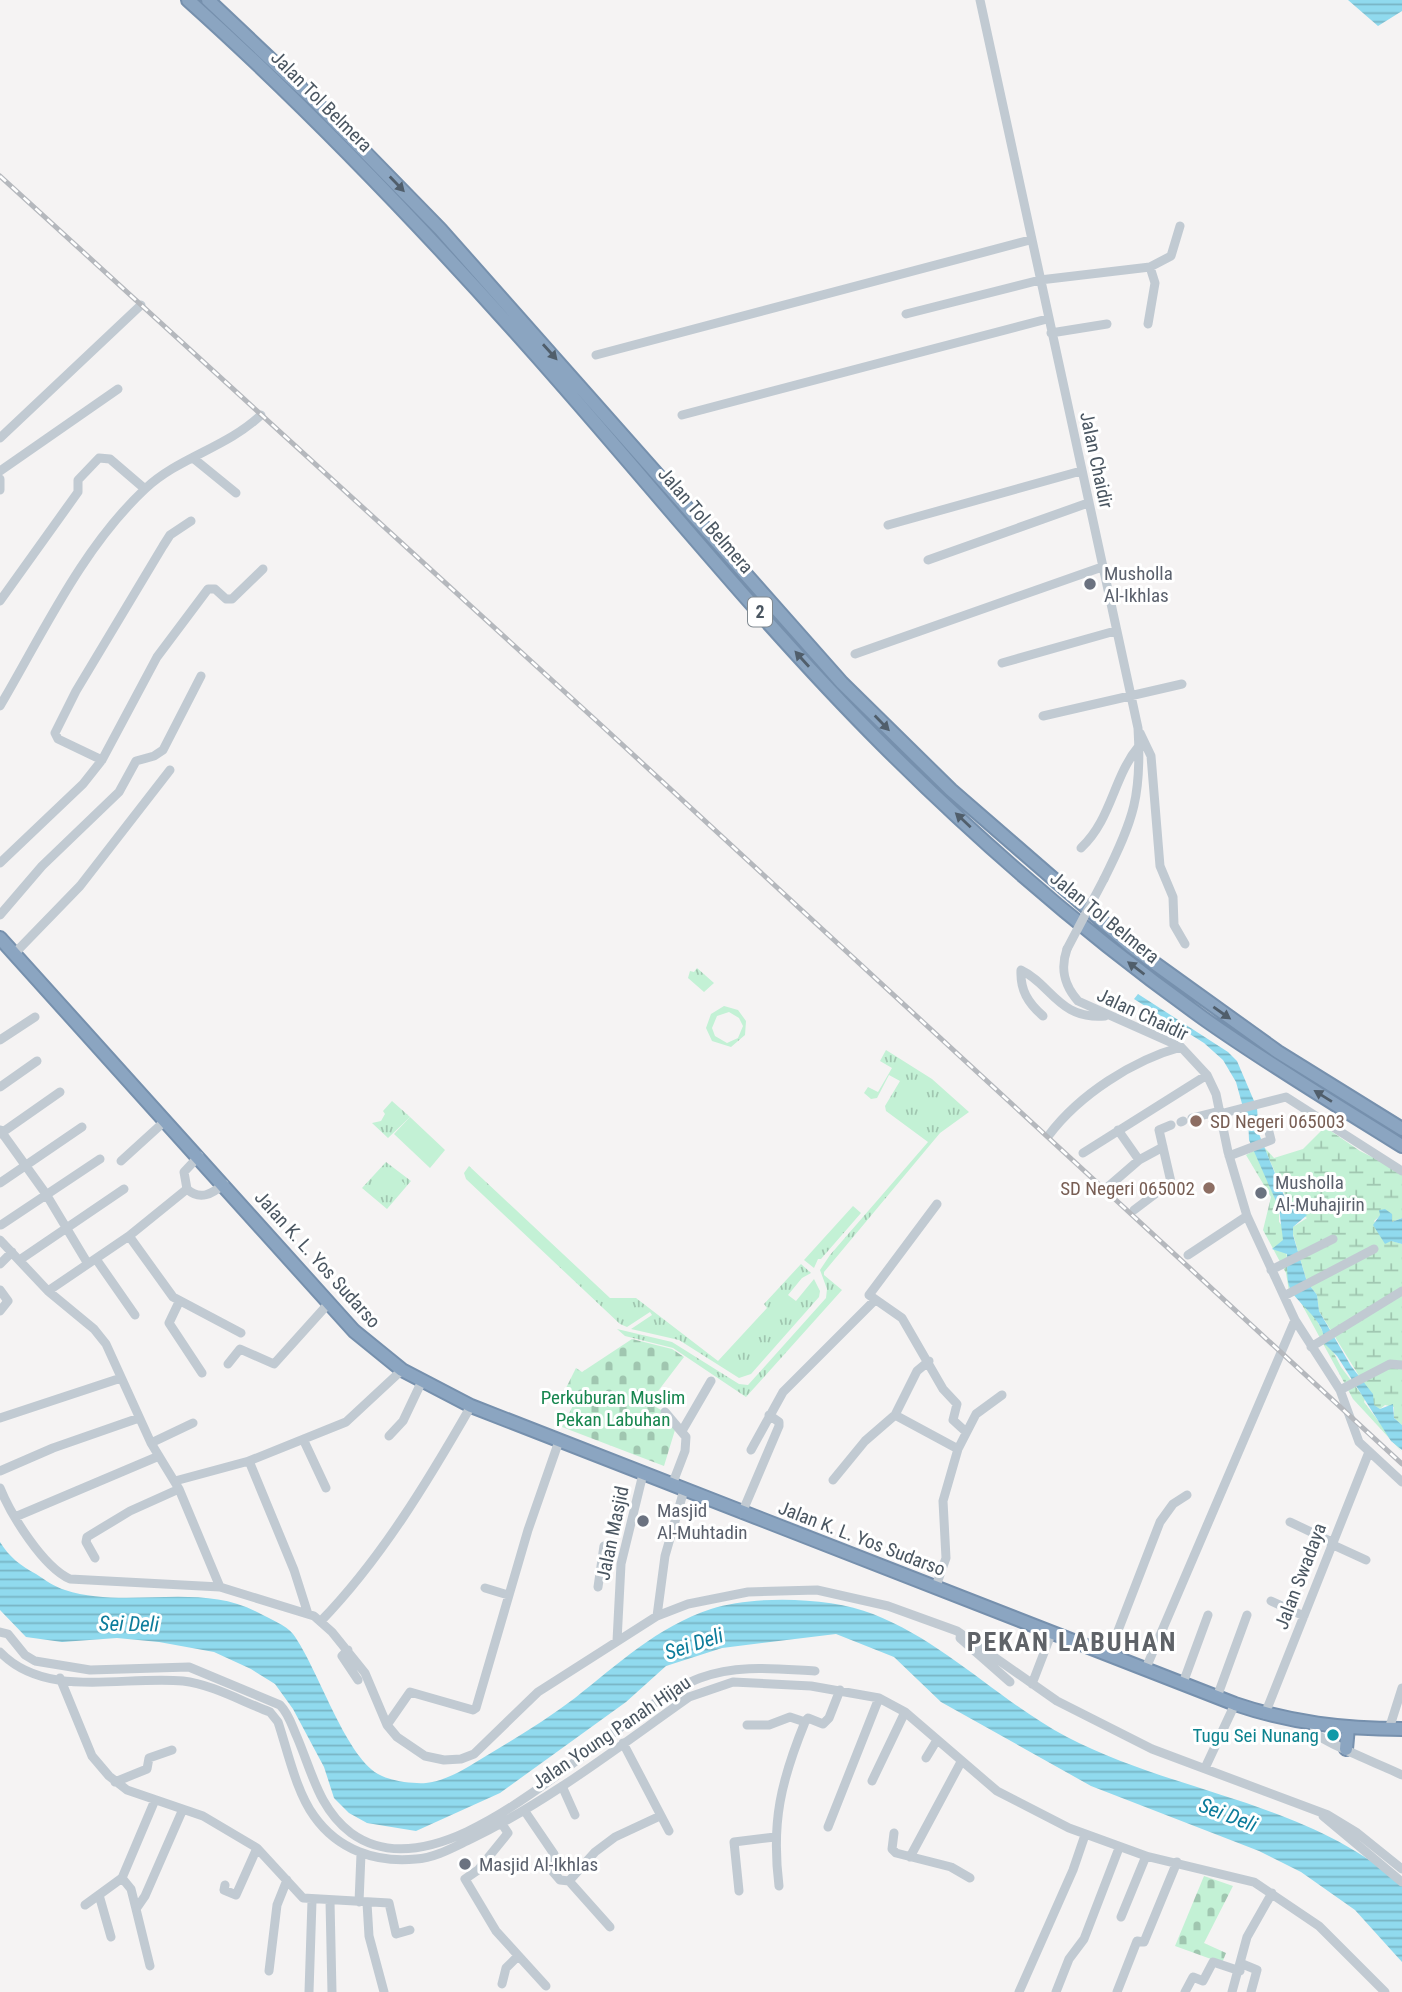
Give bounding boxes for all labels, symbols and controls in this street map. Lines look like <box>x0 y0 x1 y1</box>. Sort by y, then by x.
street label: Jalan Tol Belmera <box>266 46 377 157</box>
one-way arrow <box>388 176 405 193</box>
one-way arrow <box>542 344 557 361</box>
street label: Jalan Chaidir <box>1075 410 1118 511</box>
street label: Jalan Tol Belmera <box>653 462 758 578</box>
place label: Musholla Al-Ikhlas <box>1104 562 1173 607</box>
marker: Musholla Al-Ikhlas <box>1082 576 1098 592</box>
road number: 2 <box>748 598 772 626</box>
one-way arrow <box>794 650 810 668</box>
one-way arrow <box>873 714 889 731</box>
one-way arrow <box>954 812 972 828</box>
street label: Jalan Tol Belmera <box>1046 866 1164 968</box>
one-way arrow <box>1127 961 1145 976</box>
street label: Jalan Chaidir <box>1093 983 1192 1046</box>
one-way arrow <box>1213 1006 1231 1020</box>
one-way arrow <box>1314 1090 1333 1103</box>
place label: SD Negeri 065003 <box>1210 1110 1345 1133</box>
marker: SD Negeri 065003 <box>1188 1113 1204 1129</box>
place label: Musholla Al-Muhajirin <box>1275 1171 1365 1216</box>
place label: SD Negeri 065002 <box>1060 1177 1195 1200</box>
marker: SD Negeri 065002 <box>1201 1180 1217 1196</box>
marker: Musholla Al-Muhajirin <box>1253 1185 1269 1201</box>
street label: Jalan K. L. Yos Sudarso <box>250 1186 385 1333</box>
park label: Perkuburan Muslim Pekan Labuhan <box>541 1386 685 1431</box>
street label: Jalan Masjid <box>591 1484 634 1582</box>
street label: Jalan K. L. Yos Sudarso <box>775 1496 949 1581</box>
place label: Masjid Al-Muhtadin <box>657 1499 747 1544</box>
marker: Masjid Al-Muhtadin <box>635 1513 651 1529</box>
street label: Jalan Swadaya <box>1270 1520 1331 1633</box>
water label: Sei Deli <box>99 1611 160 1637</box>
water label: Sei Deli <box>662 1623 727 1665</box>
district label: PEKAN LABUHAN <box>967 1627 1177 1657</box>
street label: Jalan Young Panah Hijau <box>528 1671 695 1794</box>
place label: Tugu Sei Nunang <box>1193 1724 1319 1747</box>
marker: Tugu Sei Nunang <box>1325 1727 1341 1743</box>
water label: Sei Deli <box>1196 1793 1261 1837</box>
place label: Masjid Al-Ikhlas <box>479 1853 598 1876</box>
marker: Masjid Al-Ikhlas <box>457 1856 473 1872</box>

